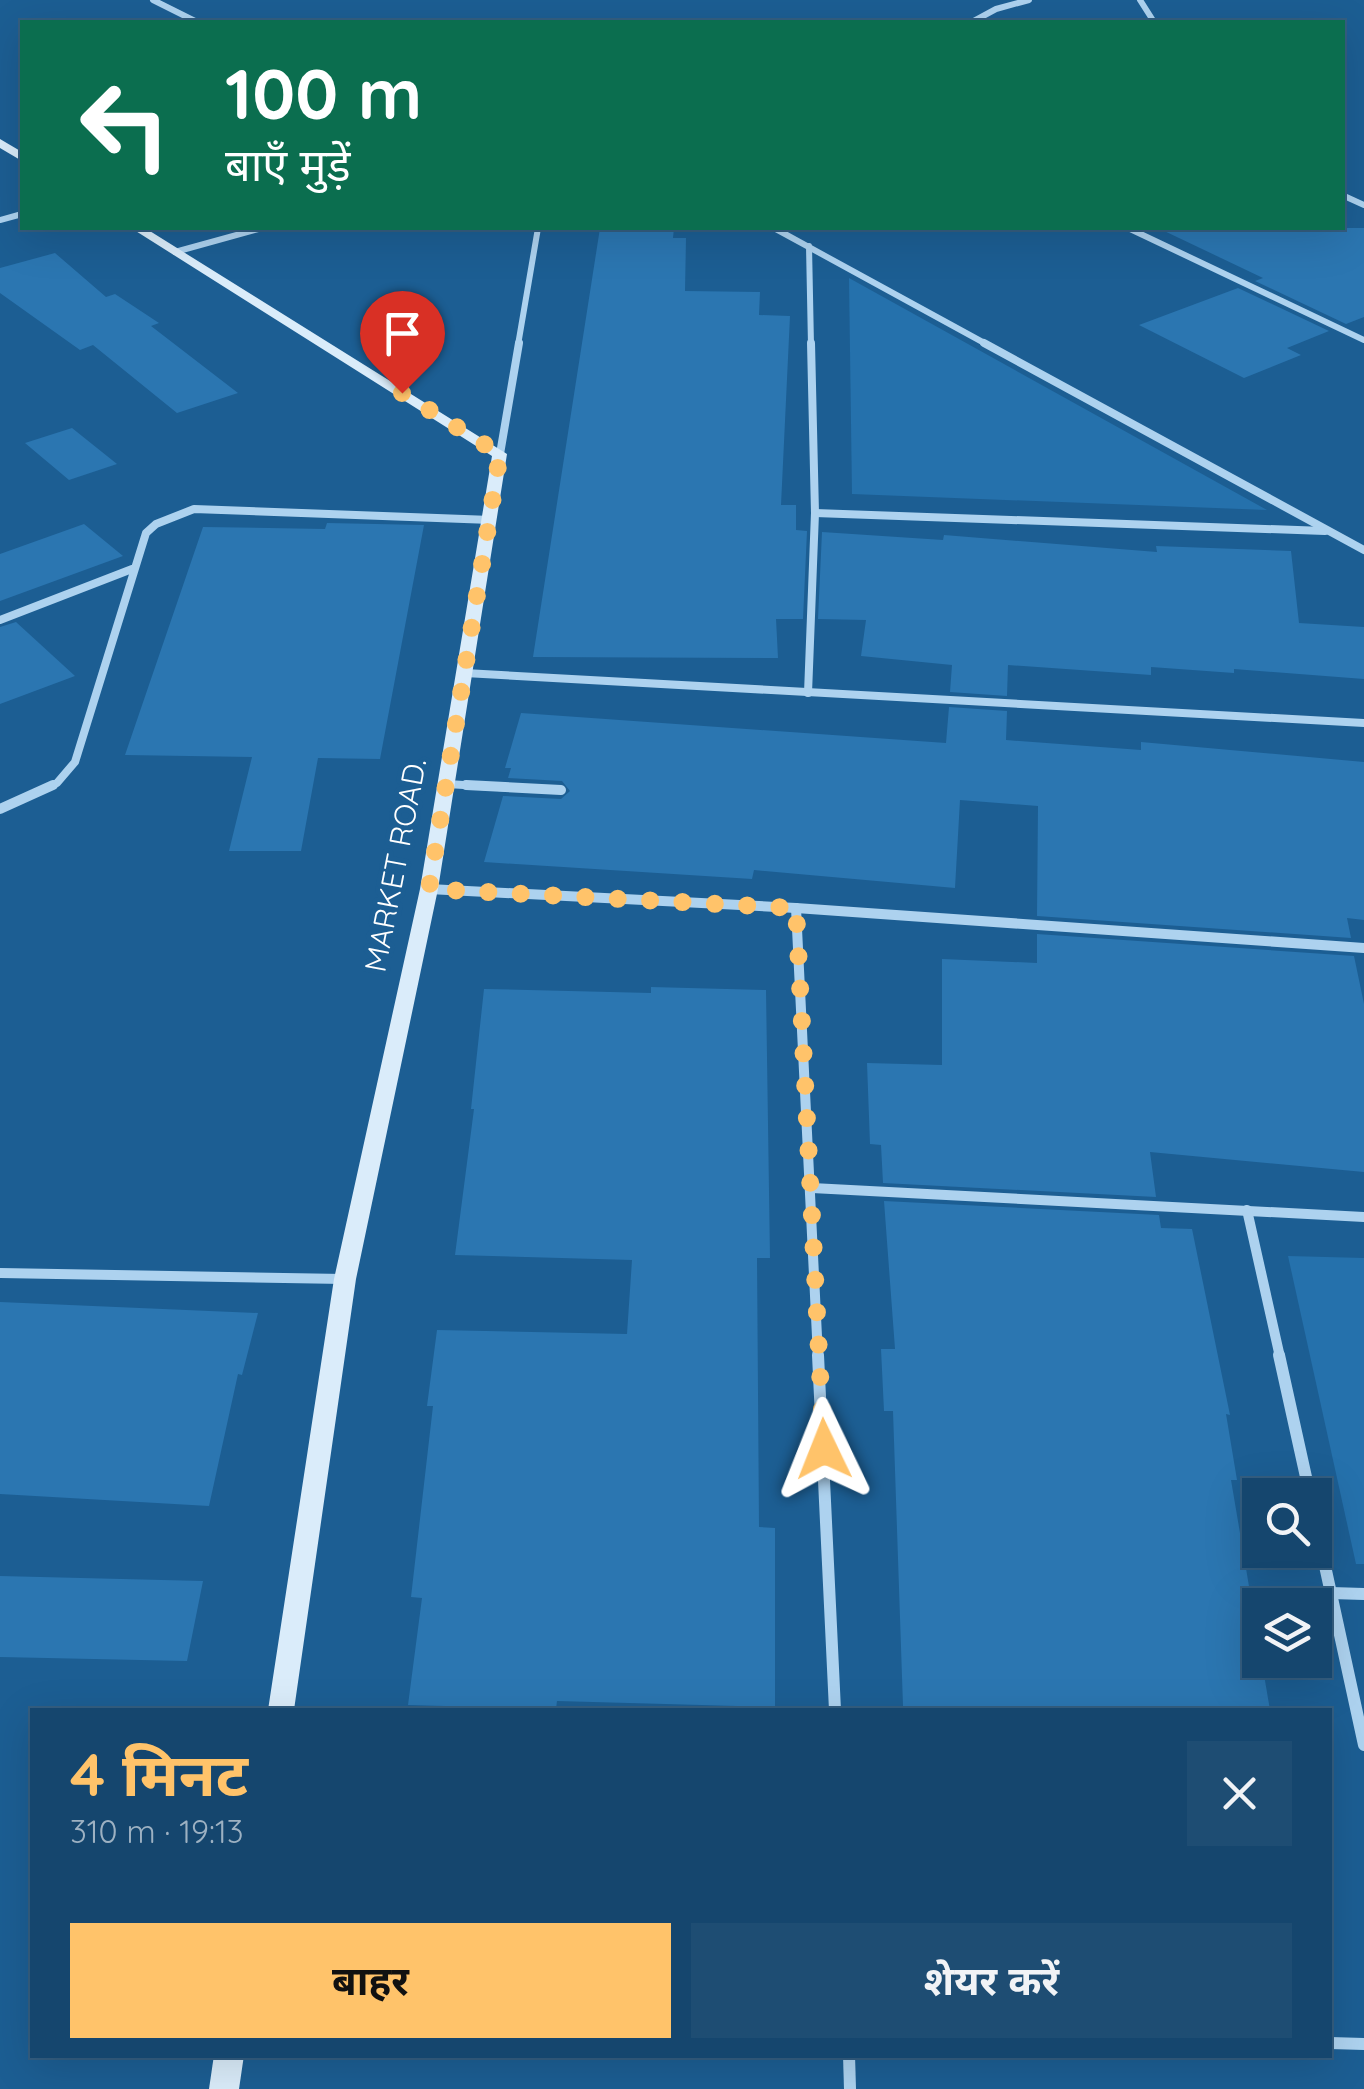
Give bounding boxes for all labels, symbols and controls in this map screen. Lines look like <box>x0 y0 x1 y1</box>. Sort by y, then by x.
text: 100 m <box>225 49 422 137</box>
icon: left <box>60 60 190 190</box>
text: बाएँ मुड़ें <box>225 136 351 192</box>
pin <box>360 291 445 394</box>
icon: arrive <box>375 306 430 361</box>
street label: MARKET ROAD. <box>356 755 434 975</box>
position arrow <box>772 1397 876 1501</box>
map controls <box>1242 1478 1332 1678</box>
button: search <box>1242 1478 1332 1568</box>
button: layers <box>1242 1588 1332 1678</box>
text: 4 मिनट <box>70 1736 248 1811</box>
button: close <box>1187 1741 1292 1846</box>
text: 310 m · 19:13 <box>70 1811 244 1851</box>
button: बाहर <box>70 1923 671 2038</box>
button: शेयर करें <box>691 1923 1292 2038</box>

